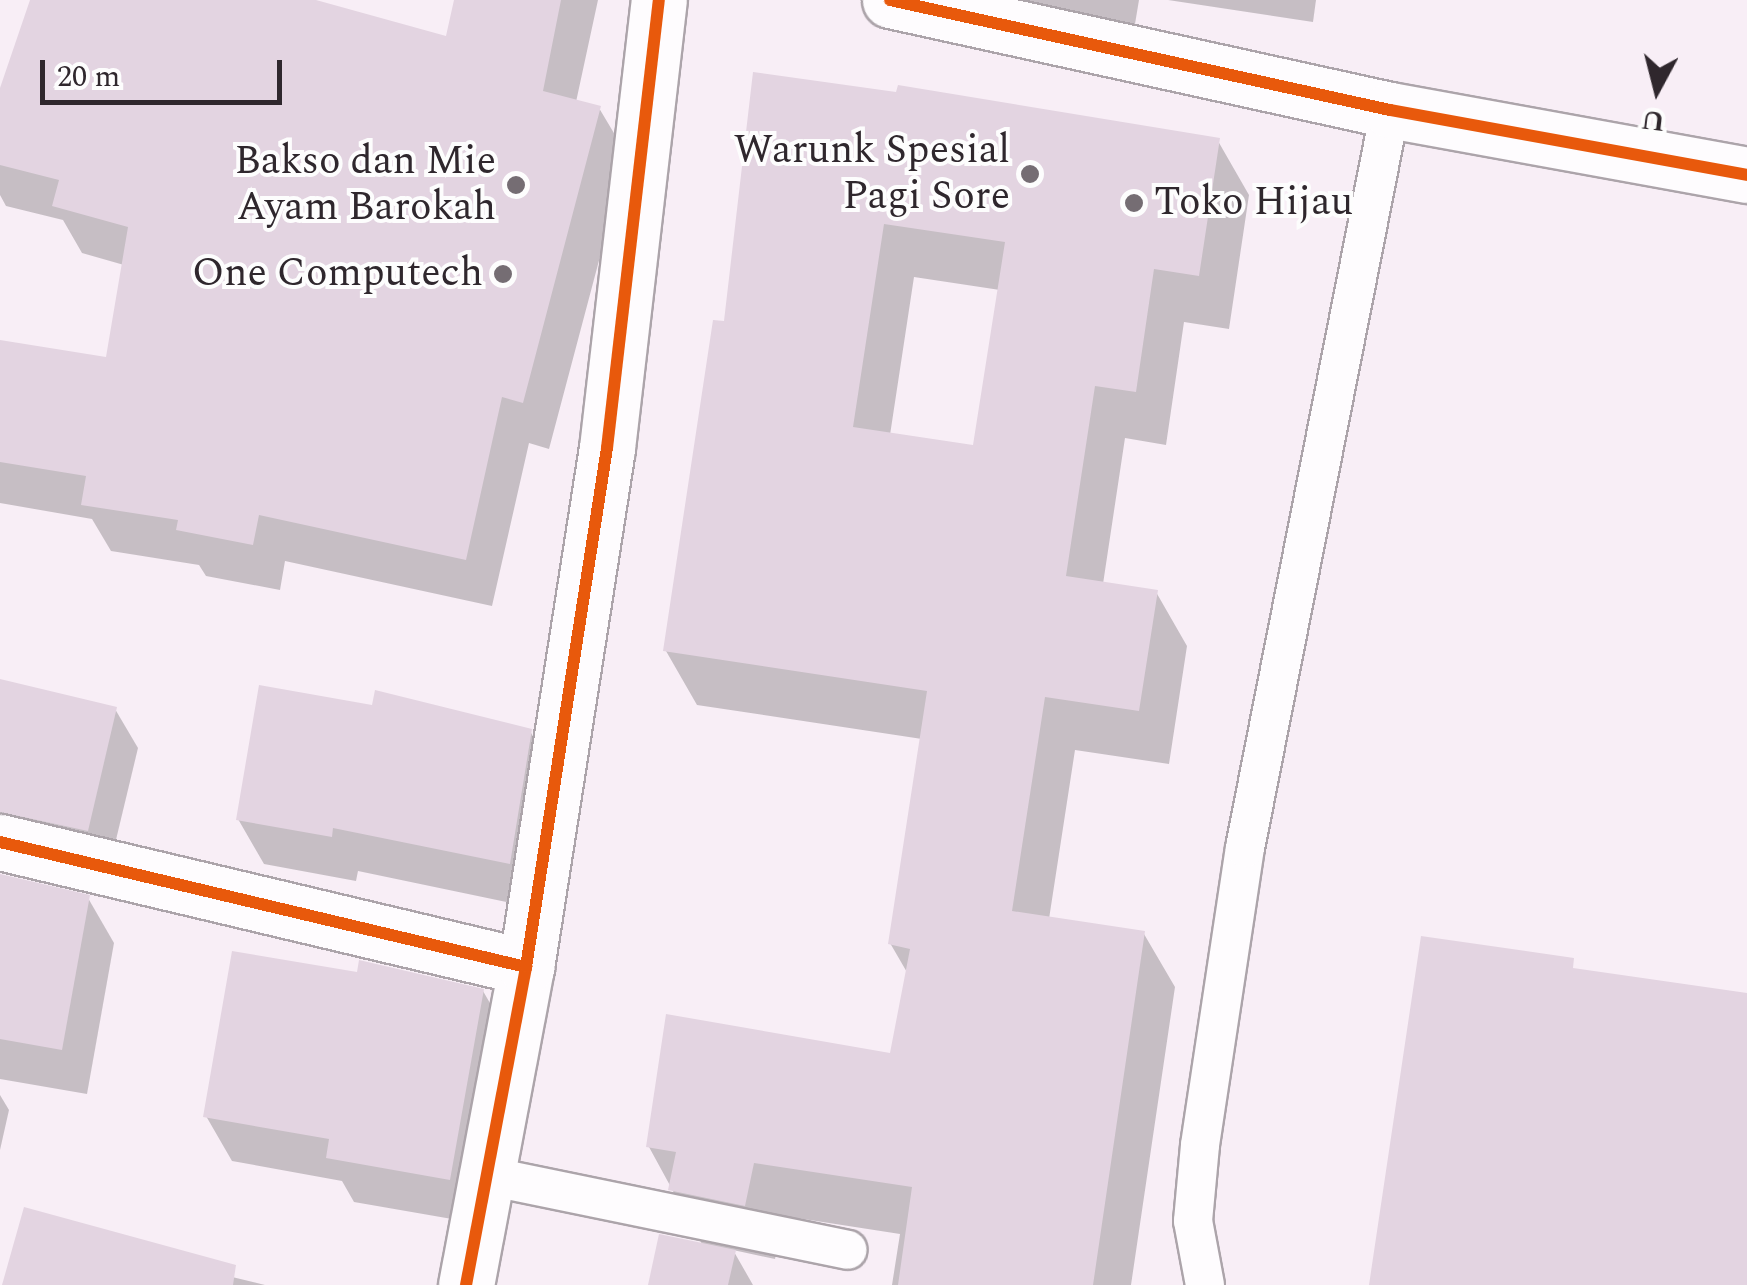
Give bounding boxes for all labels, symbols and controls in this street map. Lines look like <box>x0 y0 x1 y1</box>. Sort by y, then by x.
scale bar <box>45 40 288 102</box>
north arrow <box>1607 40 1707 140</box>
text: 20 m <box>57 54 120 100</box>
text: U <box>1639 98 1668 143</box>
place label: Warunk Spesial Pagi Sore <box>734 127 1010 221</box>
place label: Bakso dan Mie Ayam Barokah <box>234 138 496 232</box>
marker: Warunk Spesial Pagi Sore <box>1019 163 1041 185</box>
marker: Bakso dan Mie Ayam Barokah <box>505 174 527 196</box>
place label: Toko Hijau <box>1154 179 1353 227</box>
marker: Toko Hijau <box>1123 192 1145 214</box>
place label: One Computech <box>192 250 483 298</box>
marker: One Computech <box>492 263 514 285</box>

